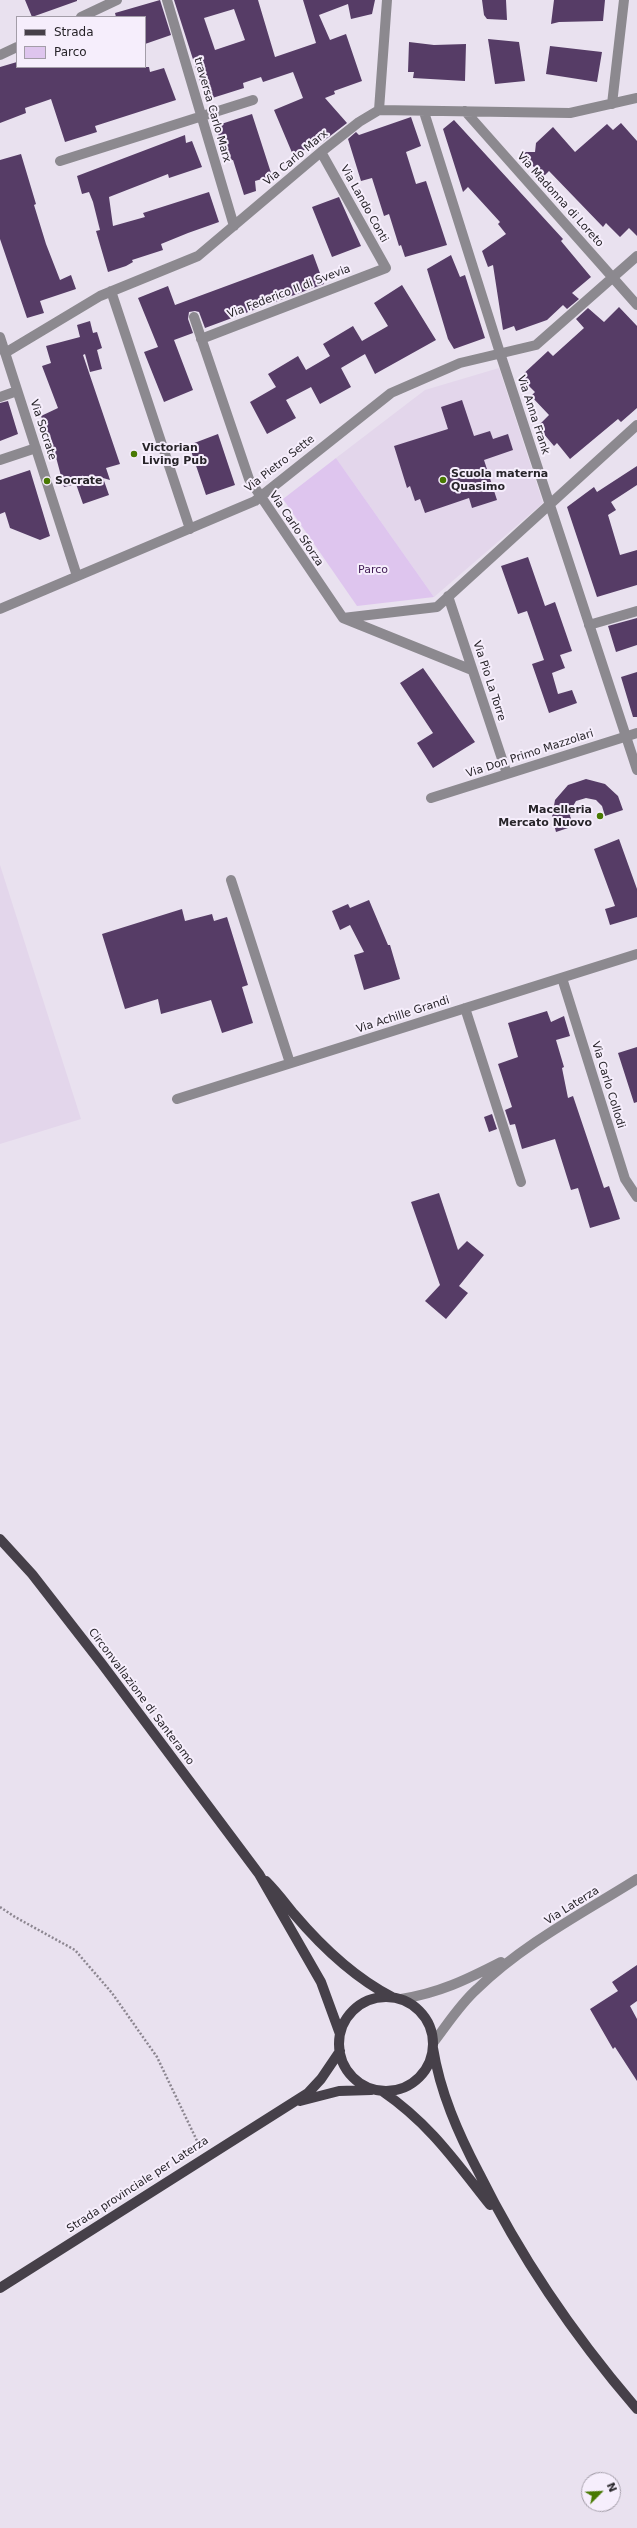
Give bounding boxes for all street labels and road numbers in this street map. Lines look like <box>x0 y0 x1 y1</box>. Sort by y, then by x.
street label: traversa Carlo Marx <box>191 56 233 164</box>
street label: Via Carlo Marx <box>261 127 331 189</box>
street label: Via Madonna di Loreto <box>514 150 606 250</box>
street label: Via Lando Conti <box>337 163 391 245</box>
street label: Via Federico II di Svevia <box>226 262 352 322</box>
street label: Via Anna Frank <box>514 374 552 456</box>
street label: Via Socrate <box>27 398 59 462</box>
street label: Via Pietro Sette <box>243 433 317 495</box>
street label: Via Carlo Sforza <box>266 489 326 569</box>
street label: Via Pio La Torre <box>470 639 508 723</box>
street label: Via Don Primo Mazzolari <box>465 727 595 781</box>
street label: Via Achille Grandi <box>355 994 451 1036</box>
street label: Via Carlo Collodi <box>589 1040 627 1130</box>
street label: Circonvallazione di Santeramo <box>85 1626 197 1768</box>
street label: Via Laterza <box>542 1884 602 1928</box>
street label: Strada provinciale per Laterza <box>65 2134 211 2236</box>

